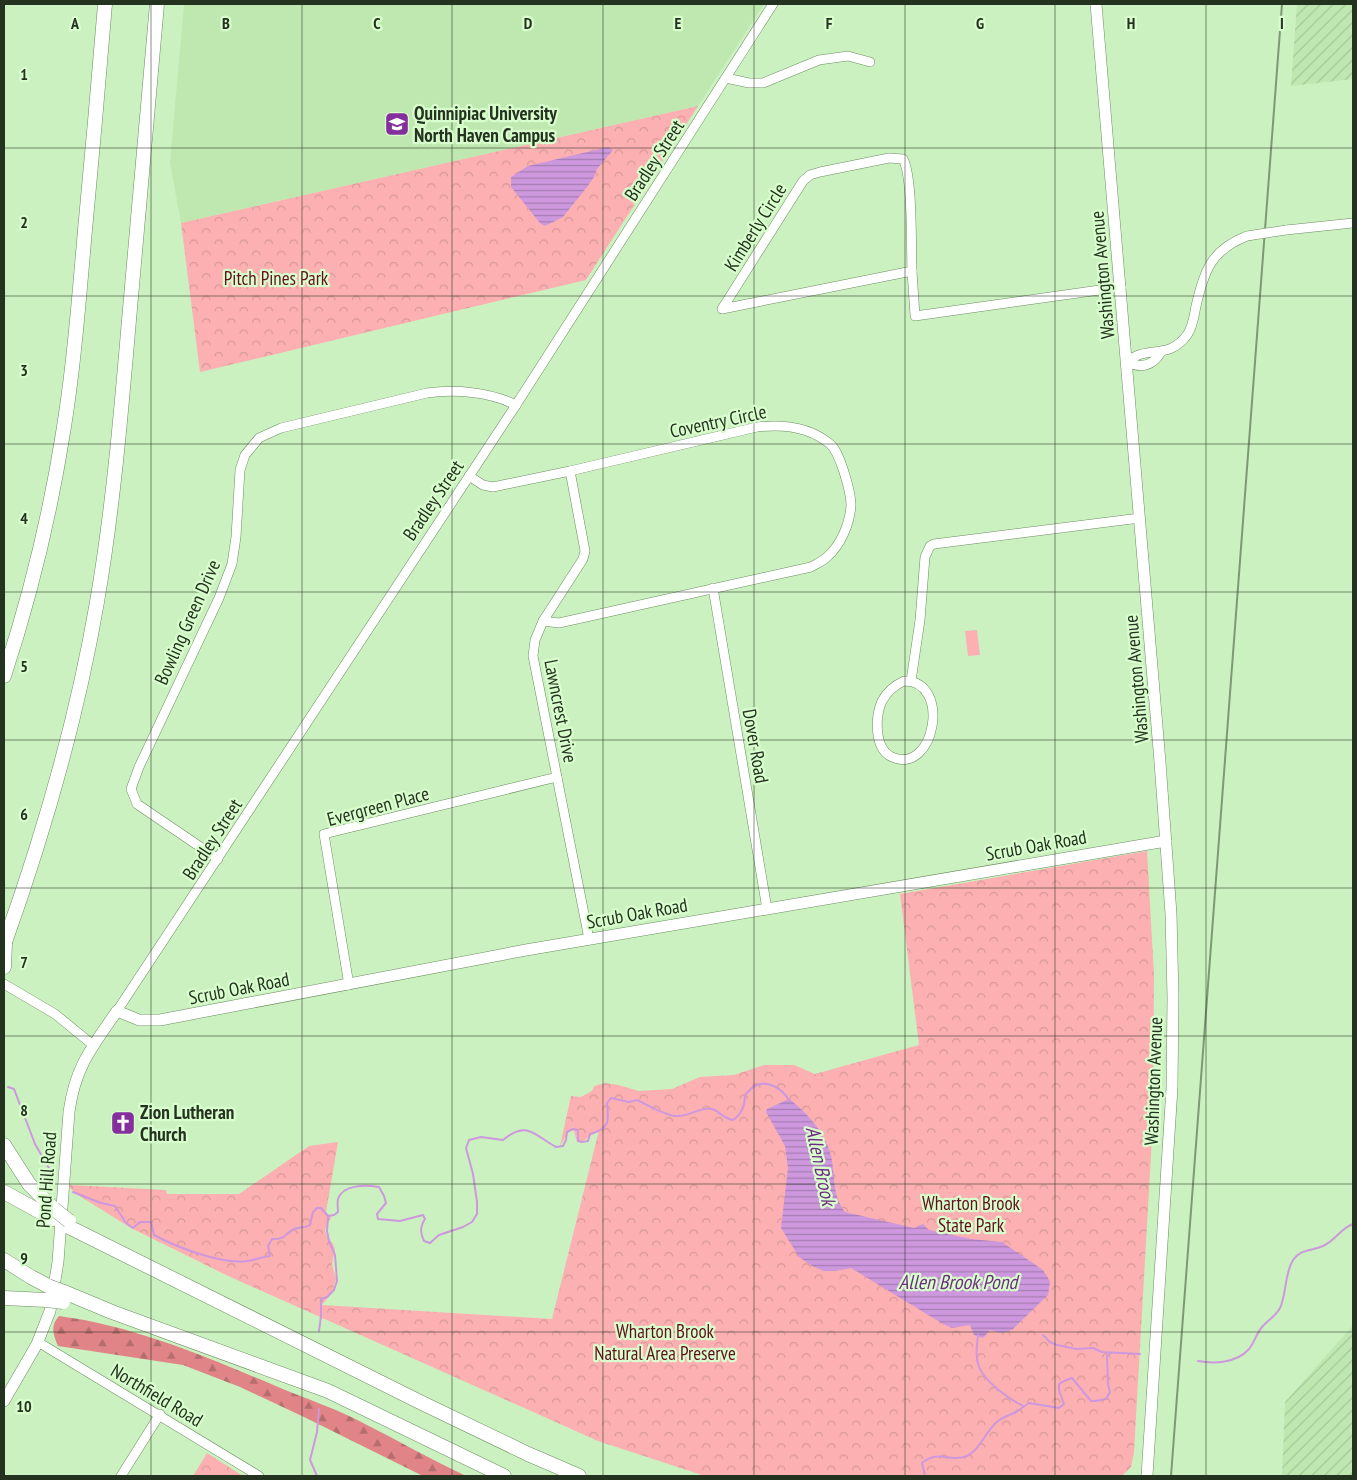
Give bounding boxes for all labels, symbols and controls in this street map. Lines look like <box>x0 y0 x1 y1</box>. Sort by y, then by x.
text: A <box>70 13 80 33</box>
text: B <box>222 13 230 33</box>
text: C <box>373 13 381 33</box>
text: D <box>524 13 533 33</box>
text: E <box>675 13 682 33</box>
text: F <box>826 13 833 33</box>
text: G <box>976 13 984 33</box>
text: H <box>1127 13 1135 33</box>
text: I <box>1280 13 1284 33</box>
text: 1 <box>20 64 28 84</box>
place label: Quinnipiac University North Haven Campus <box>414 101 557 147</box>
school or university icon: Quinnipiac University North Haven Campus <box>384 111 410 137</box>
street label: Bradley Street <box>619 114 690 205</box>
street label: Kimberly Circle <box>719 178 792 275</box>
street label: Washington Avenue <box>1084 210 1120 340</box>
text: 2 <box>20 212 28 232</box>
park label: Pitch Pines Park <box>224 266 329 290</box>
text: 3 <box>20 360 28 380</box>
street label: Coventry Circle <box>668 399 769 443</box>
street label: Bradley Street <box>397 455 469 545</box>
text: 4 <box>20 508 28 528</box>
street label: Bowling Green Drive <box>149 556 225 688</box>
street label: Washington Avenue <box>1118 614 1154 744</box>
text: 5 <box>20 656 28 676</box>
street label: Lawncrest Drive <box>539 657 583 765</box>
street label: Dover Road <box>738 707 774 785</box>
street label: Evergreen Place <box>324 781 432 831</box>
street label: Bradley Street <box>177 793 248 884</box>
text: 6 <box>20 804 28 824</box>
street label: Scrub Oak Road <box>984 824 1088 866</box>
street label: Scrub Oak Road <box>585 892 689 934</box>
text: 7 <box>20 952 28 972</box>
street label: Scrub Oak Road <box>187 966 291 1010</box>
street label: Washington Avenue <box>1139 1016 1167 1146</box>
text: 8 <box>20 1100 28 1120</box>
place label: Zion Lutheran Church <box>140 1100 234 1146</box>
church icon: Zion Lutheran Church <box>110 1110 136 1136</box>
water label: Allen Brook <box>800 1124 842 1210</box>
street label: Pond Hill Road <box>31 1131 61 1229</box>
park label: Wharton Brook State Park <box>922 1191 1021 1237</box>
text: 9 <box>20 1248 28 1268</box>
water label: Allen Brook Pond <box>899 1269 1019 1295</box>
park label: Wharton Brook Natural Area Preserve <box>594 1319 736 1365</box>
street label: Northfield Road <box>107 1358 207 1432</box>
text: 10 <box>16 1396 32 1416</box>

